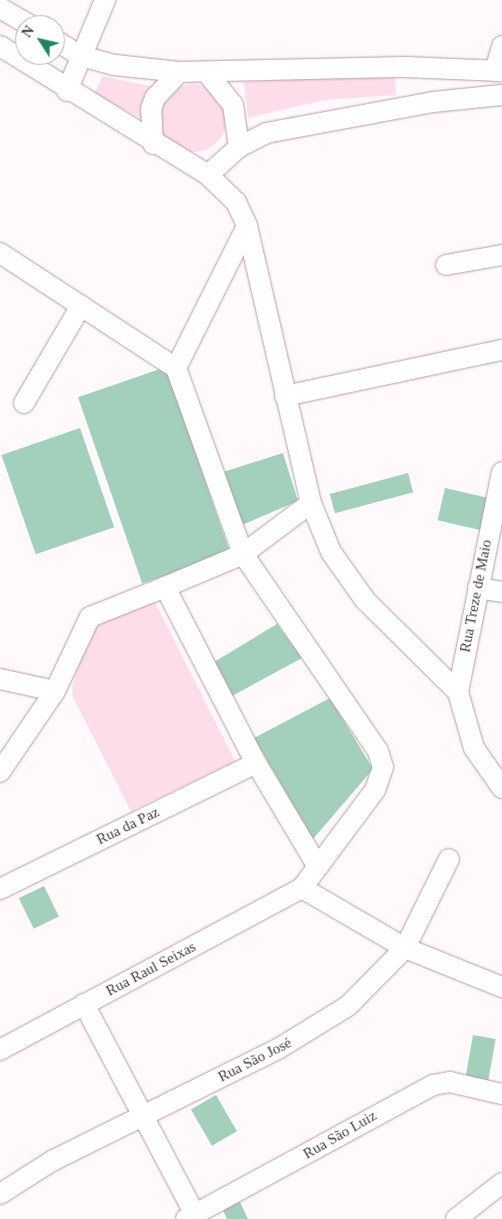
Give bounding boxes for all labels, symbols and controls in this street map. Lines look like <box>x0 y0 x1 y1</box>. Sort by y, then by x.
north arrow <box>15 15 65 65</box>
text: N <box>19 23 37 40</box>
street label: Rua Treze de Maio <box>456 538 496 654</box>
street label: Rua da Paz <box>94 803 162 849</box>
street label: Rua Raul Seixas <box>103 938 199 1000</box>
street label: Rua São José <box>215 1034 295 1086</box>
street label: Rua São Luiz <box>300 1107 380 1163</box>

